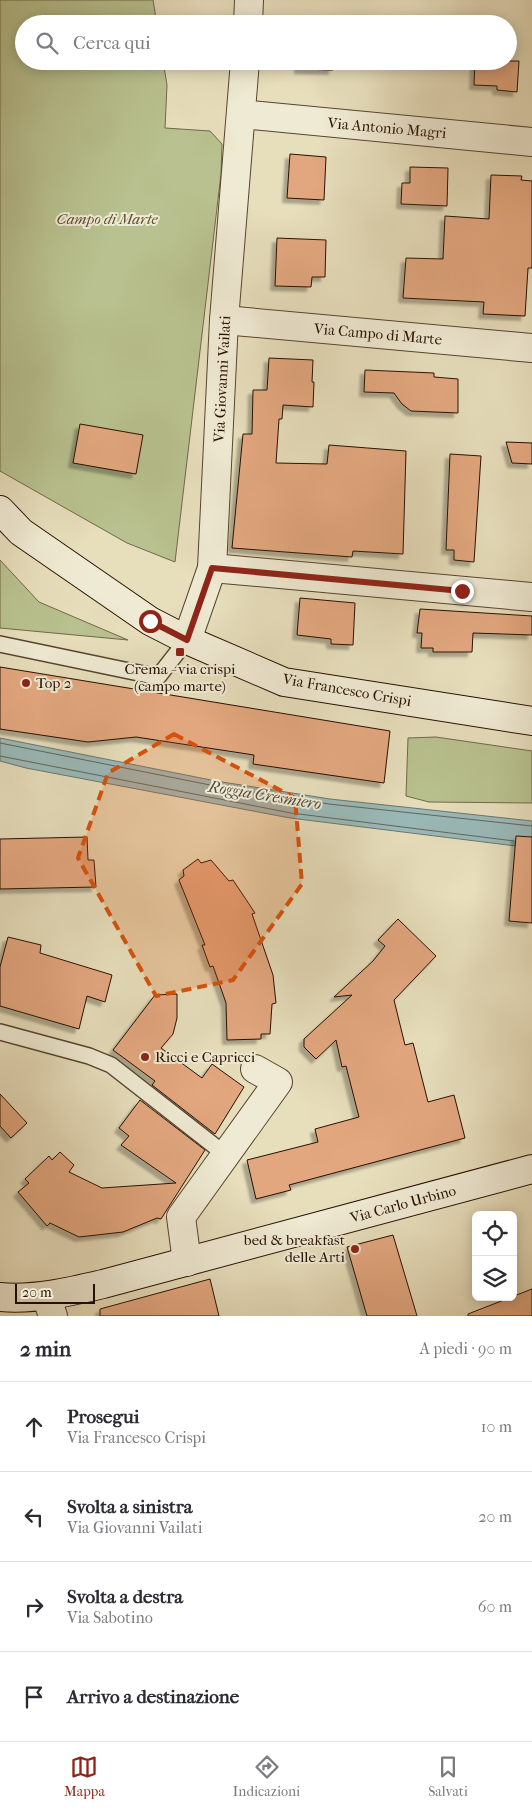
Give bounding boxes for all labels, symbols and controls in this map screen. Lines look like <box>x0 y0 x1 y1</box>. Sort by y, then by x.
search box <box>15 15 517 70</box>
icon: search <box>33 29 61 57</box>
text: Cerca qui <box>73 32 151 54</box>
street label: Via Antonio Magri <box>326 114 448 142</box>
park label: Campo di Marte <box>57 210 158 228</box>
street label: Via Giovanni Vailati <box>210 315 234 444</box>
street label: Via Campo di Marte <box>312 319 443 349</box>
route end <box>451 580 474 603</box>
route start <box>139 610 162 633</box>
marker: Crema - via crispi (campo marte) <box>174 646 186 658</box>
place label: Crema - via crispi (campo marte) <box>124 660 236 695</box>
street label: Via Francesco Crispi <box>280 670 413 710</box>
place label: Top 2 <box>36 674 72 692</box>
marker: Top 2 <box>20 677 32 689</box>
water label: Roggia Cresmiero <box>206 777 323 813</box>
place label: Ricci e Capricci <box>155 1048 256 1066</box>
marker: Ricci e Capricci <box>139 1051 151 1063</box>
street label: Via Carlo Urbino <box>347 1181 458 1227</box>
map controls <box>472 1211 517 1301</box>
button: locate <box>472 1211 517 1256</box>
place label: bed & breakfast delle Arti <box>243 1231 346 1266</box>
marker: bed & breakfast delle Arti <box>349 1243 361 1255</box>
button: layers <box>472 1256 517 1301</box>
scale bar <box>15 1281 95 1304</box>
text: 20 m <box>22 1284 52 1301</box>
text: 2 min <box>20 1337 71 1361</box>
text: A piedi · 90 m <box>420 1339 512 1358</box>
text: Prosegui <box>67 1406 139 1428</box>
icon: ahead <box>20 1413 48 1441</box>
text: 10 m <box>481 1417 512 1436</box>
text: Via Francesco Crispi <box>67 1428 206 1447</box>
text: Svolta a sinistra <box>67 1496 193 1518</box>
icon: left <box>20 1503 48 1531</box>
text: 20 m <box>478 1507 512 1526</box>
text: Via Giovanni Vailati <box>67 1518 202 1537</box>
text: Svolta a destra <box>67 1586 183 1608</box>
icon: right <box>20 1593 48 1621</box>
text: 60 m <box>478 1597 512 1616</box>
text: Via Sabotino <box>67 1608 153 1627</box>
icon: arrive <box>20 1683 48 1711</box>
text: Arrivo a destinazione <box>67 1686 239 1708</box>
tab: Mappa <box>64 1753 105 1800</box>
tab: Indicazioni <box>233 1753 300 1800</box>
tab: Salvati <box>428 1753 468 1800</box>

